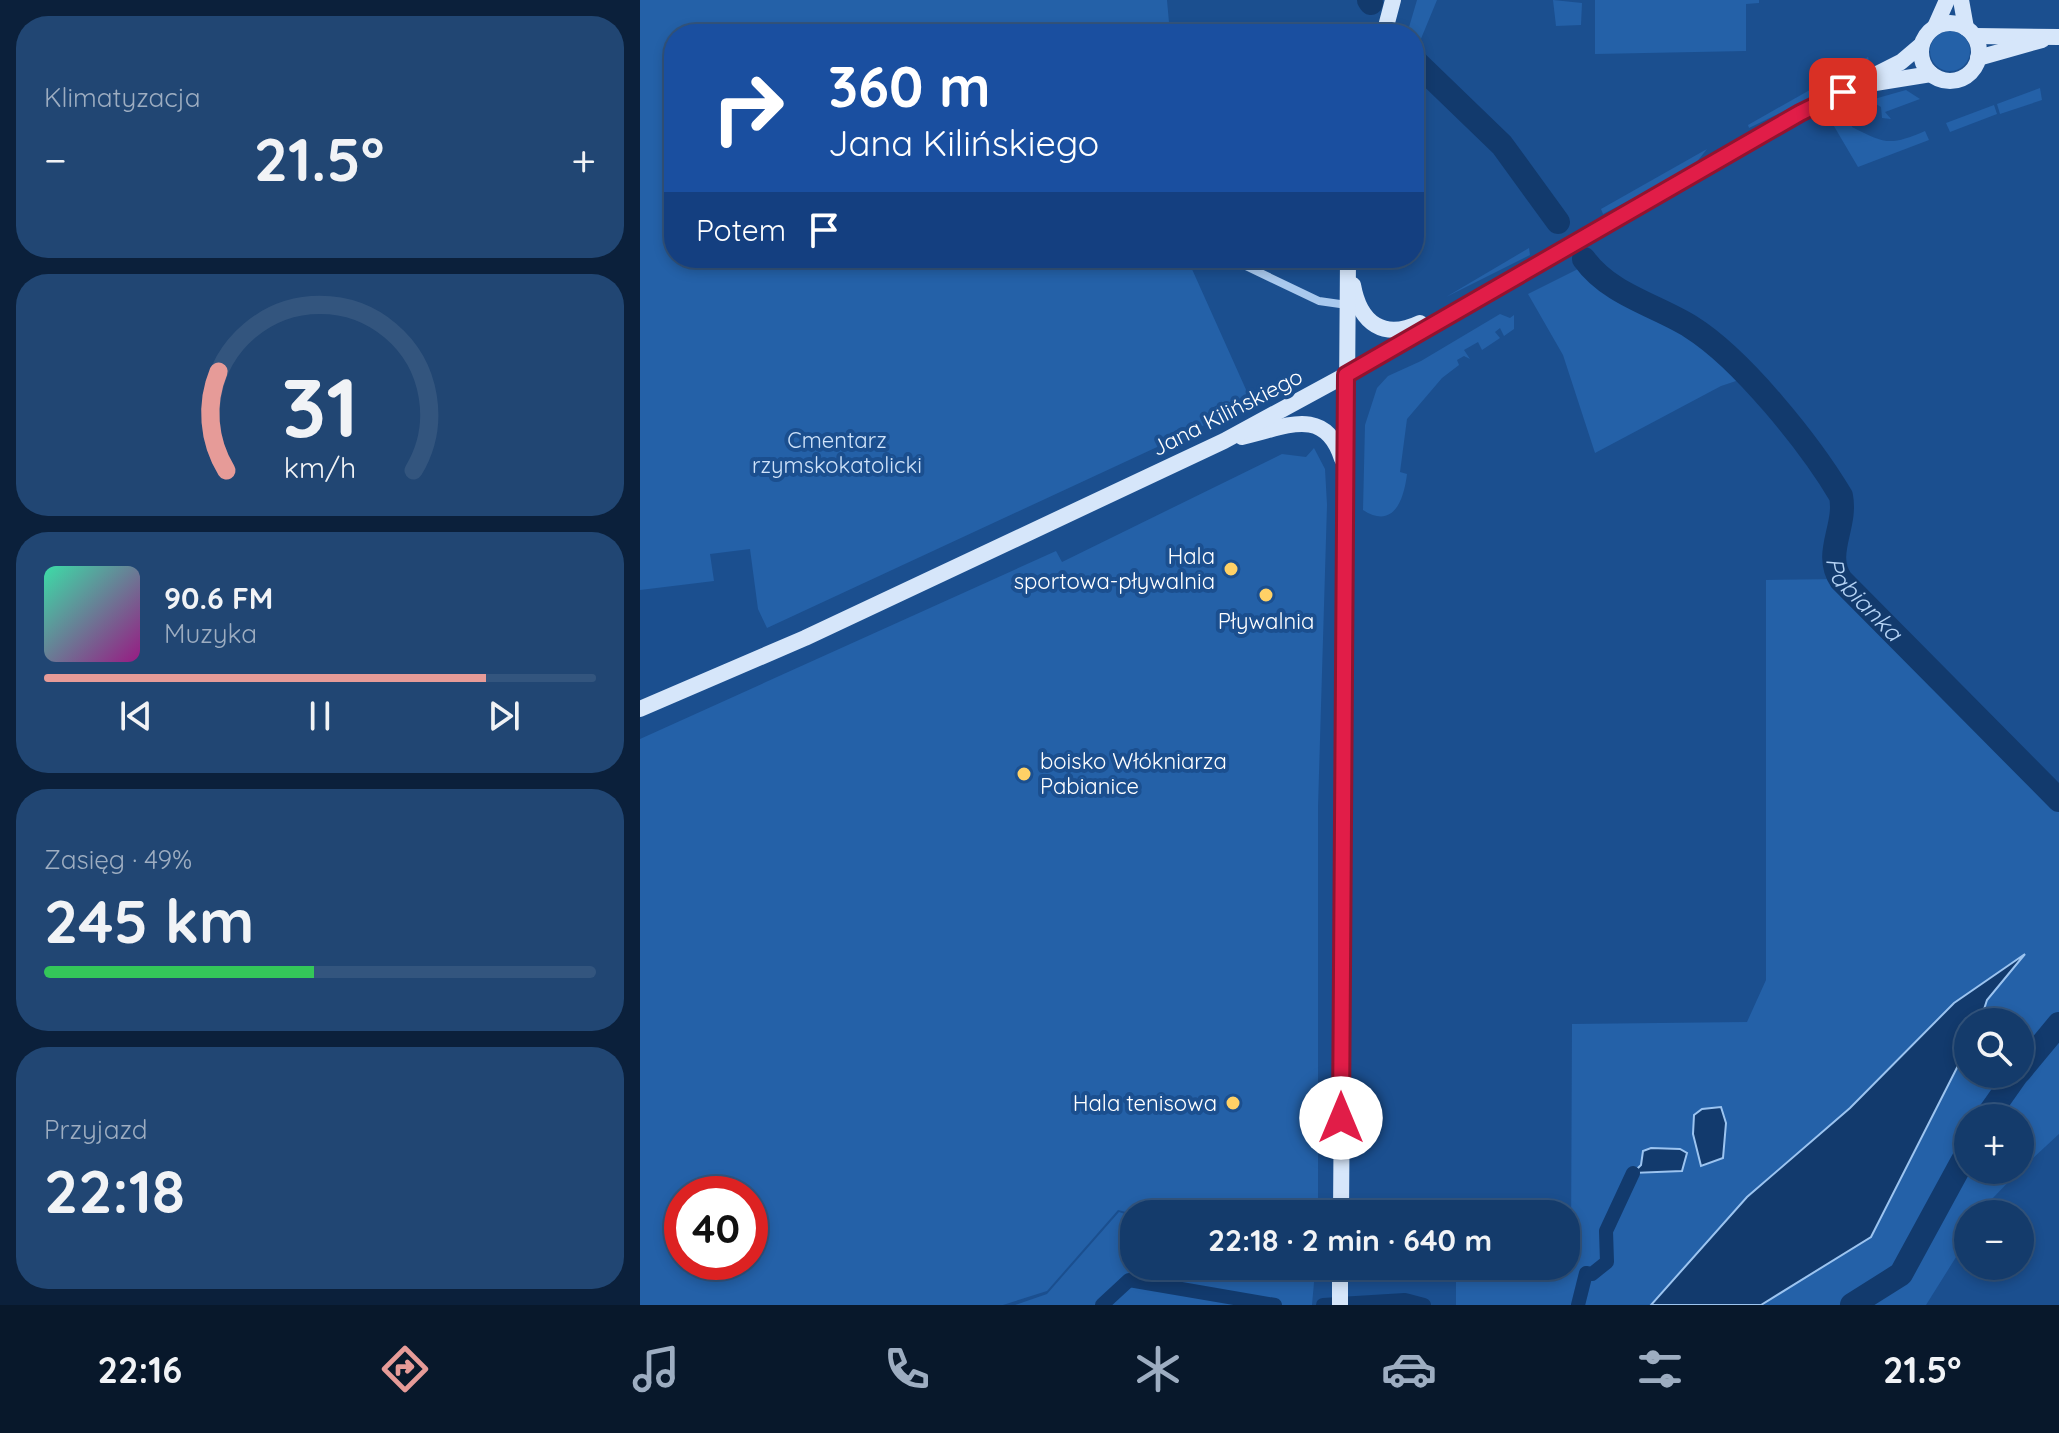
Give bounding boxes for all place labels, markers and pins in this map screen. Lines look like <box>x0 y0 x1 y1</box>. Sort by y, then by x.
pin <box>1809 58 1877 126</box>
place label: Hala sportowa-pływalnia <box>1014 542 1215 595</box>
marker: Hala sportowa-pływalnia <box>1222 560 1240 578</box>
marker: Pływalnia <box>1257 586 1275 604</box>
place label: Pływalnia <box>1218 607 1314 635</box>
place label: boisko Włókniarza Pabianice <box>1040 747 1227 800</box>
marker: boisko Włókniarza Pabianice <box>1015 765 1033 783</box>
place label: Hala tenisowa <box>1073 1089 1217 1117</box>
marker: Hala tenisowa <box>1224 1094 1242 1112</box>

